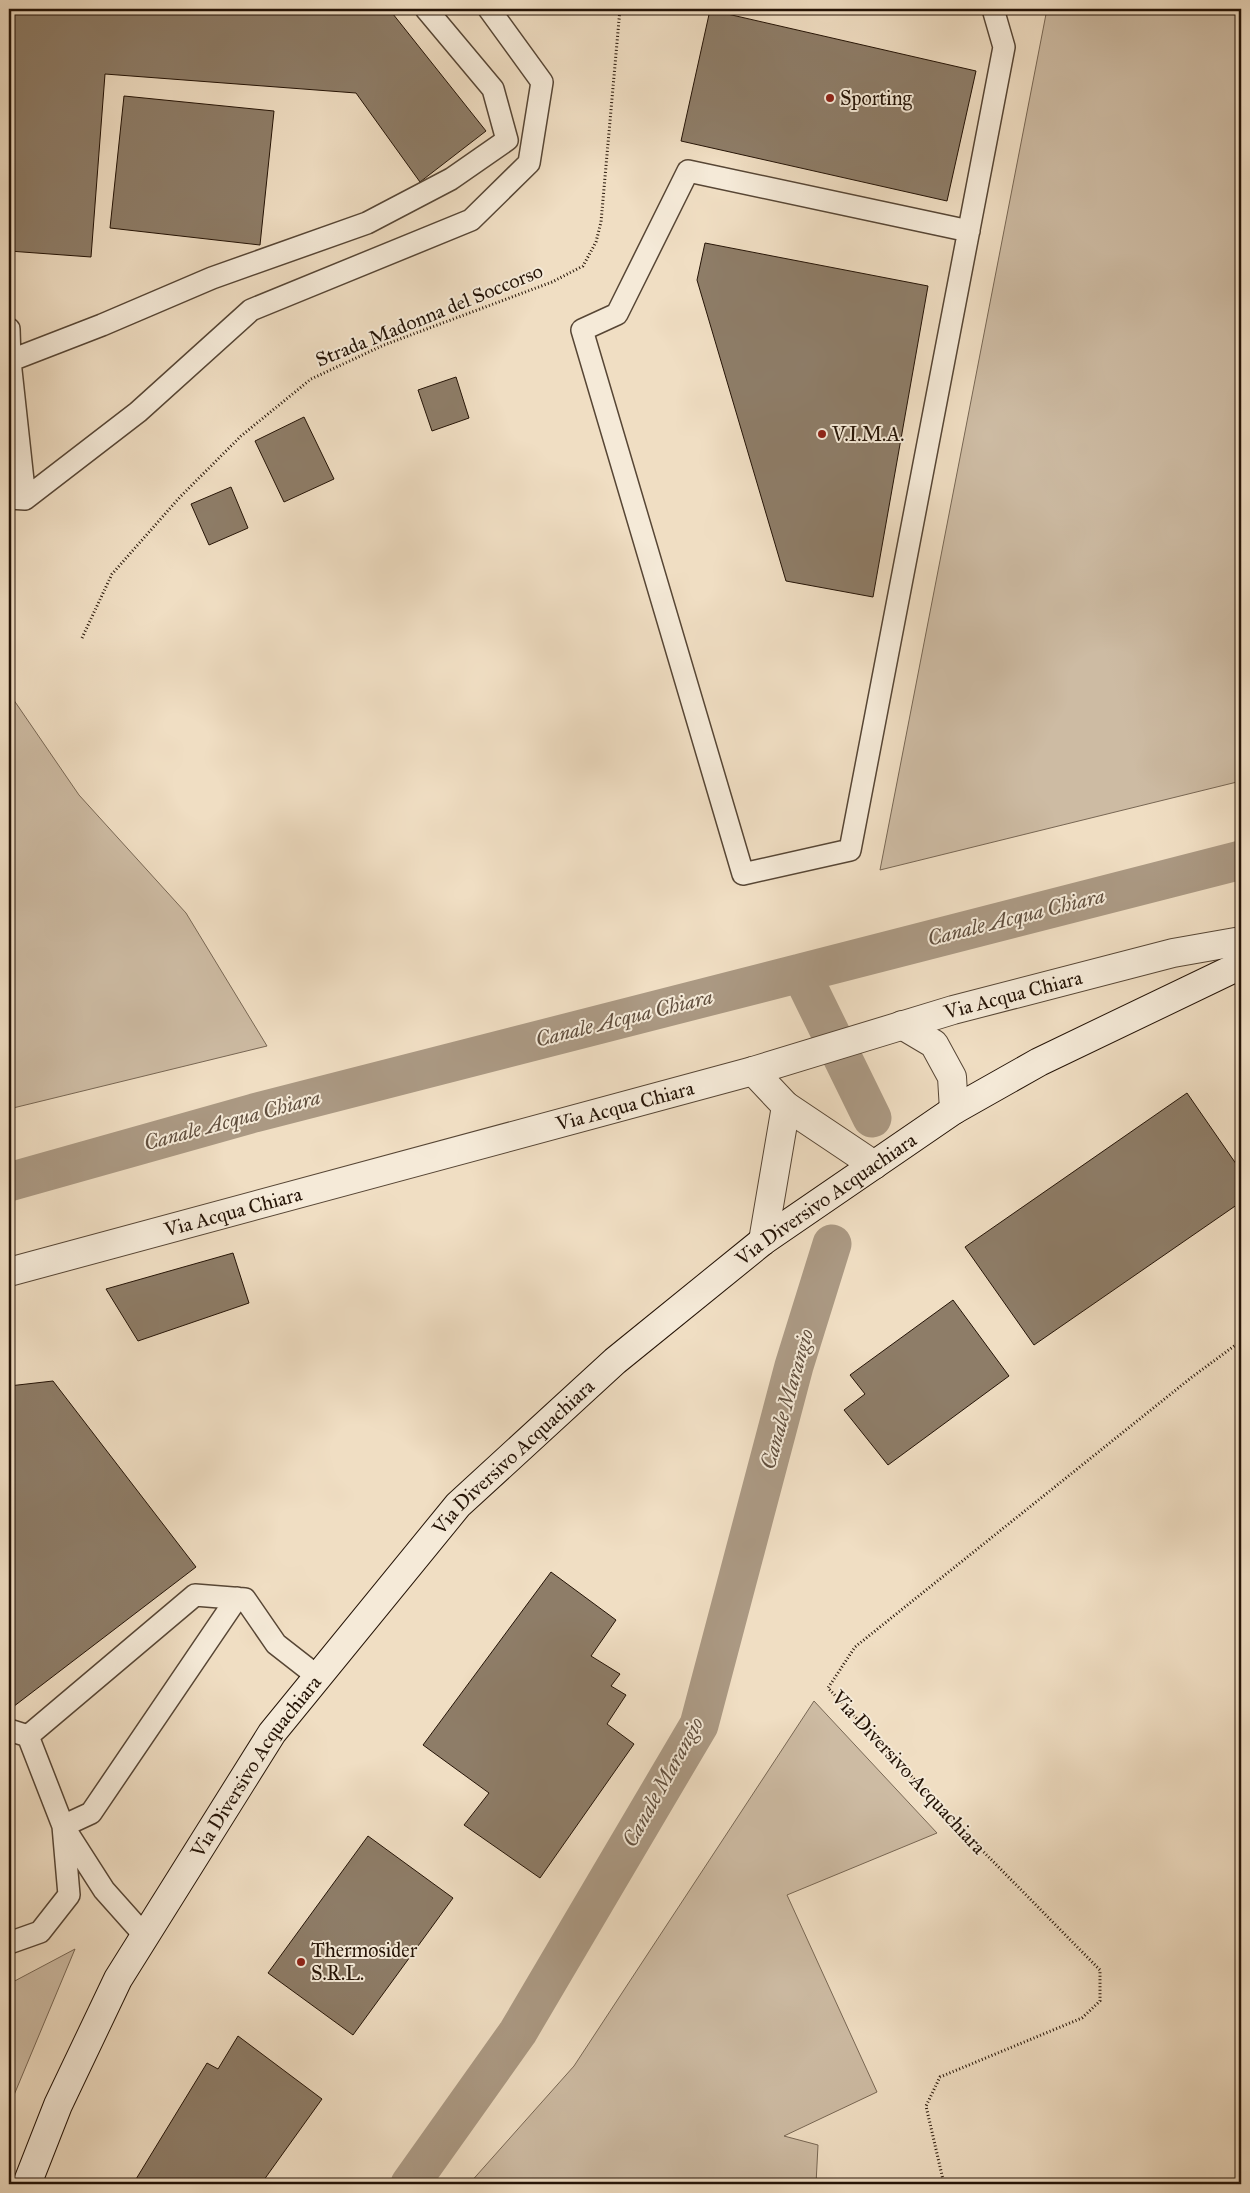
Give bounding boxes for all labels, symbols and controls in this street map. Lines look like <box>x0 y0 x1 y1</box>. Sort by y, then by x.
place label: Sporting <box>840 86 913 111</box>
marker: Sporting <box>824 92 836 104</box>
street label: Strada Madonna del Soccorso <box>312 258 546 372</box>
place label: V.I.M.A. <box>831 422 904 446</box>
marker: V.I.M.A. <box>816 428 828 440</box>
water label: Canale Acqua Chiara <box>925 882 1107 952</box>
street label: Via Acqua Chiara <box>940 965 1085 1024</box>
water label: Canale Acqua Chiara <box>533 983 715 1053</box>
street label: Via Acqua Chiara <box>552 1075 697 1136</box>
water label: Canale Acqua Chiara <box>141 1084 323 1156</box>
street label: Via Diversivo Acquachiara <box>730 1127 921 1271</box>
street label: Via Acqua Chiara <box>160 1181 305 1242</box>
water label: Canale Marangio <box>755 1326 819 1472</box>
street label: Via Diversivo Acquachiara <box>426 1374 600 1540</box>
street label: Via Diversivo Acquachiara <box>185 1670 326 1862</box>
street label: Via Diversivo Acquachiara <box>826 1685 991 1860</box>
water label: Canale Marangio <box>617 1712 709 1851</box>
place label: Thermosider S.R.L. <box>311 1938 418 1985</box>
marker: Thermosider S.R.L. <box>295 1956 307 1968</box>

